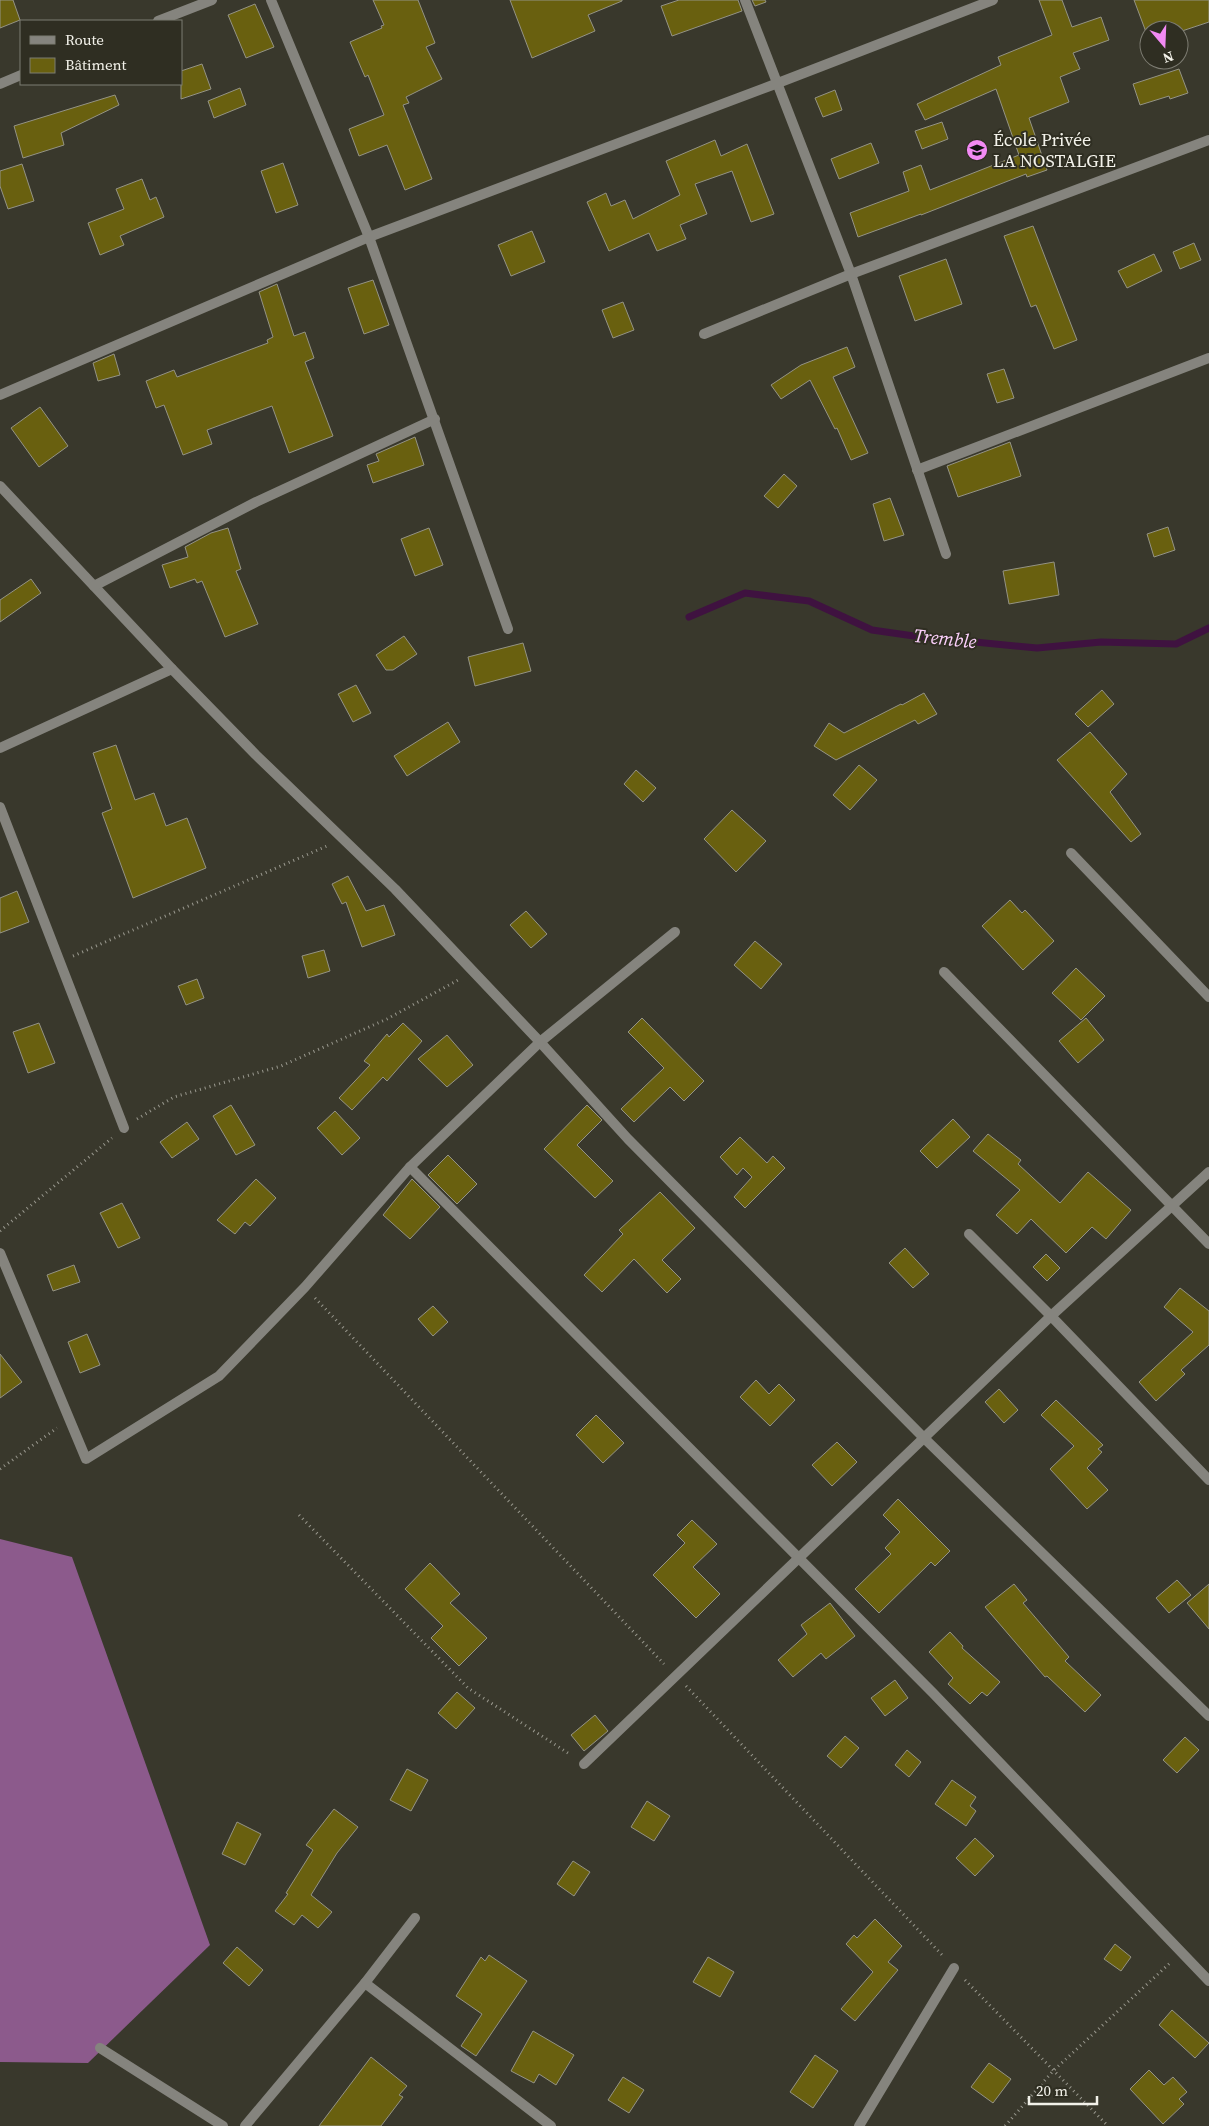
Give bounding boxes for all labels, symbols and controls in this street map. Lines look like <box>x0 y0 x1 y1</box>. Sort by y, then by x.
legend <box>20 20 182 85</box>
north arrow <box>1139 20 1189 70</box>
text: Route <box>65 29 104 50</box>
text: N <box>1160 46 1176 68</box>
text: Bâtiment <box>65 54 127 75</box>
place label: École Privée LA NOSTALGIE <box>993 127 1116 173</box>
school or university icon: École Privée LA NOSTALGIE <box>965 138 989 162</box>
water label: Tremble <box>912 622 978 654</box>
scale bar <box>1029 2074 1096 2106</box>
text: 20 m <box>1036 2080 1068 2101</box>

